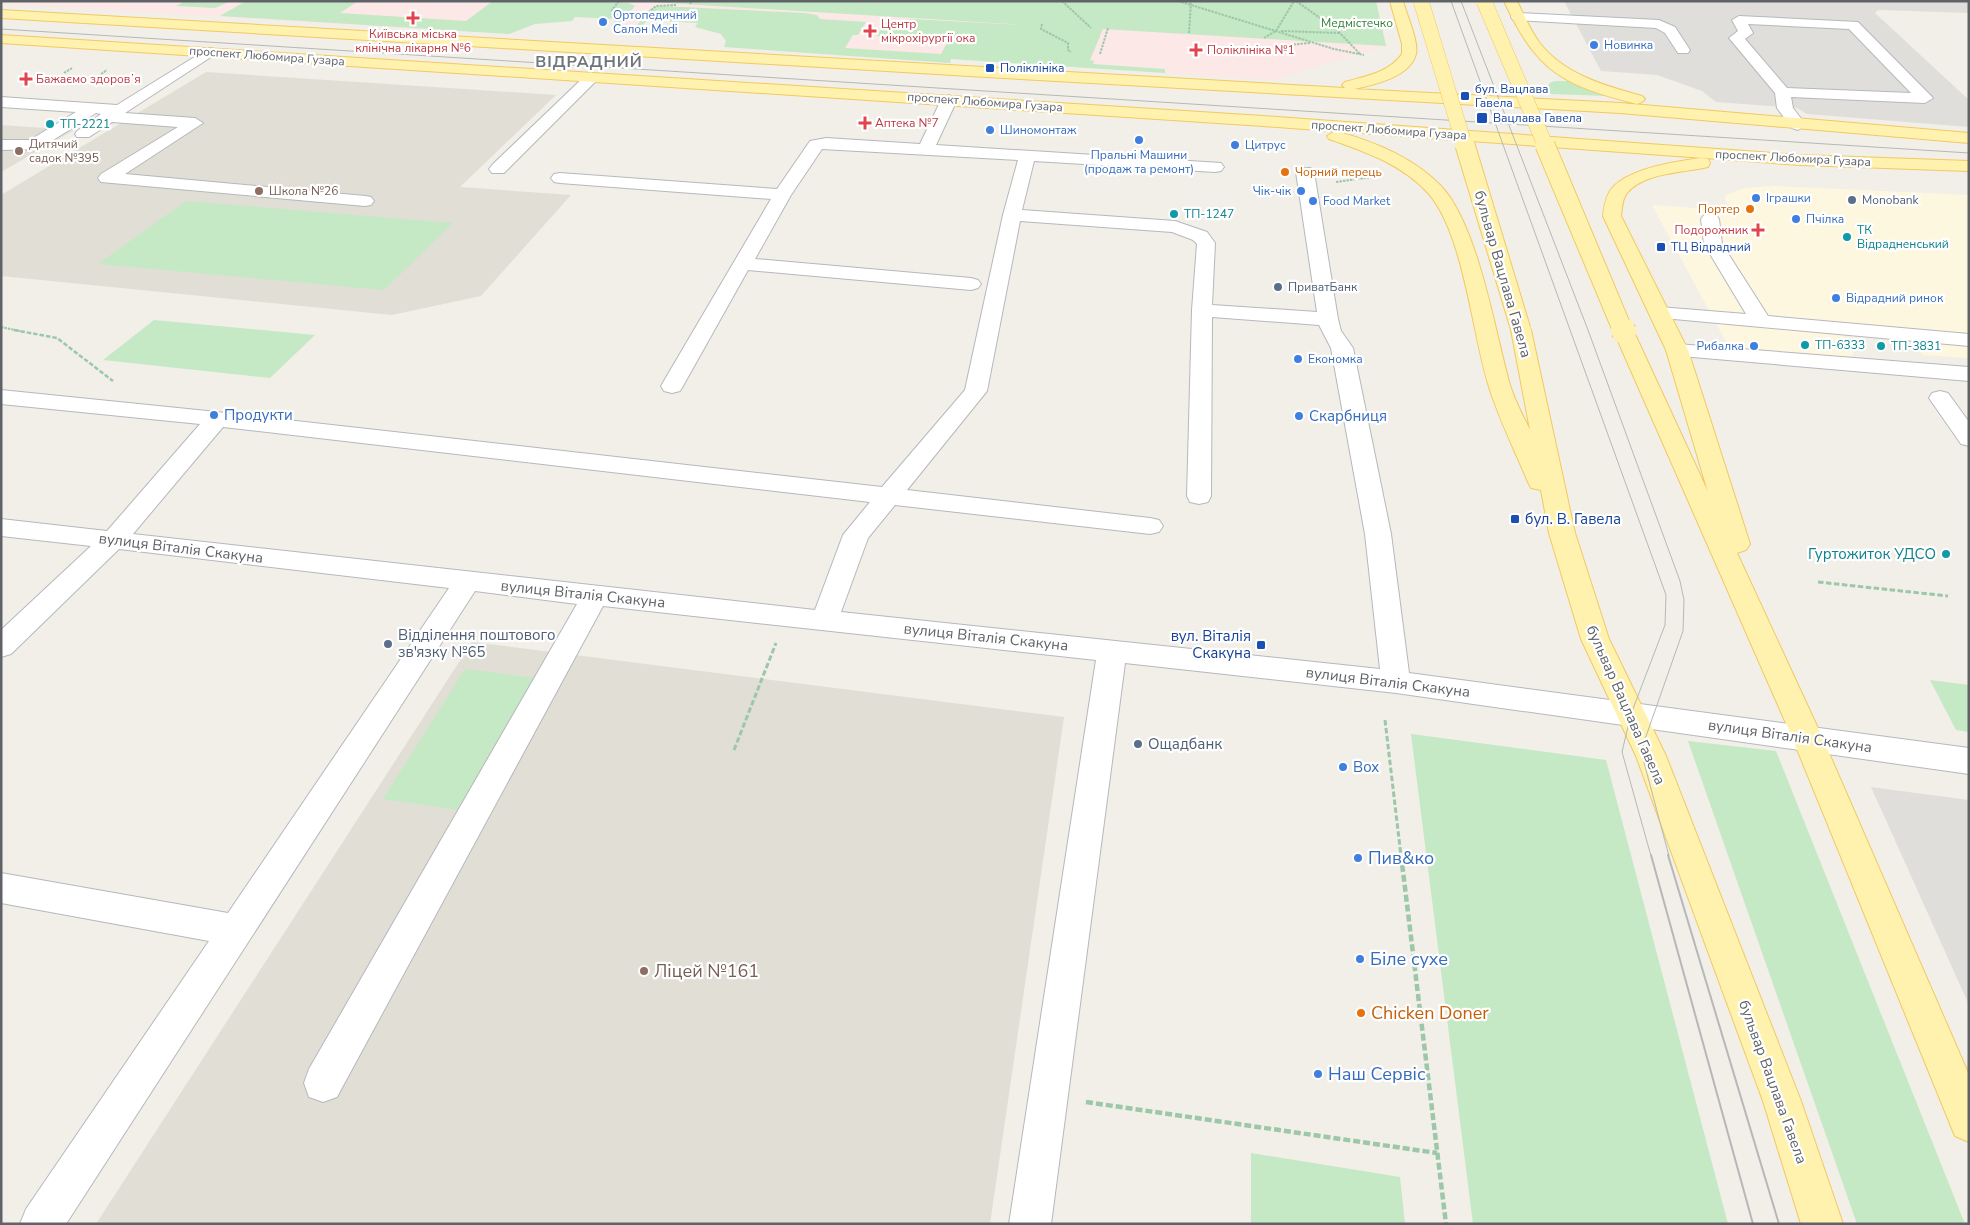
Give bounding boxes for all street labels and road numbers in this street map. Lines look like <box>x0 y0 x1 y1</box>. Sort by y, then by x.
street label: проспект Любомира Гузара <box>189 43 345 69</box>
street label: проспект Любомира Гузара <box>907 89 1063 115</box>
street label: проспект Любомира Гузара <box>1311 117 1467 143</box>
street label: проспект Любомира Гузара <box>1715 146 1871 170</box>
street label: бульвар Вацлава Гавела <box>1470 188 1536 360</box>
street label: вулиця Віталія Скакуна <box>98 528 264 568</box>
street label: вулиця Віталія Скакуна <box>500 575 666 613</box>
street label: вулиця Віталія Скакуна <box>903 618 1069 656</box>
street label: бульвар Вацлава Гавела <box>1582 622 1670 788</box>
street label: вулиця Віталія Скакуна <box>1305 662 1471 702</box>
street label: вулиця Віталія Скакуна <box>1707 715 1873 757</box>
street label: бульвар Вацлава Гавела <box>1734 997 1812 1167</box>

